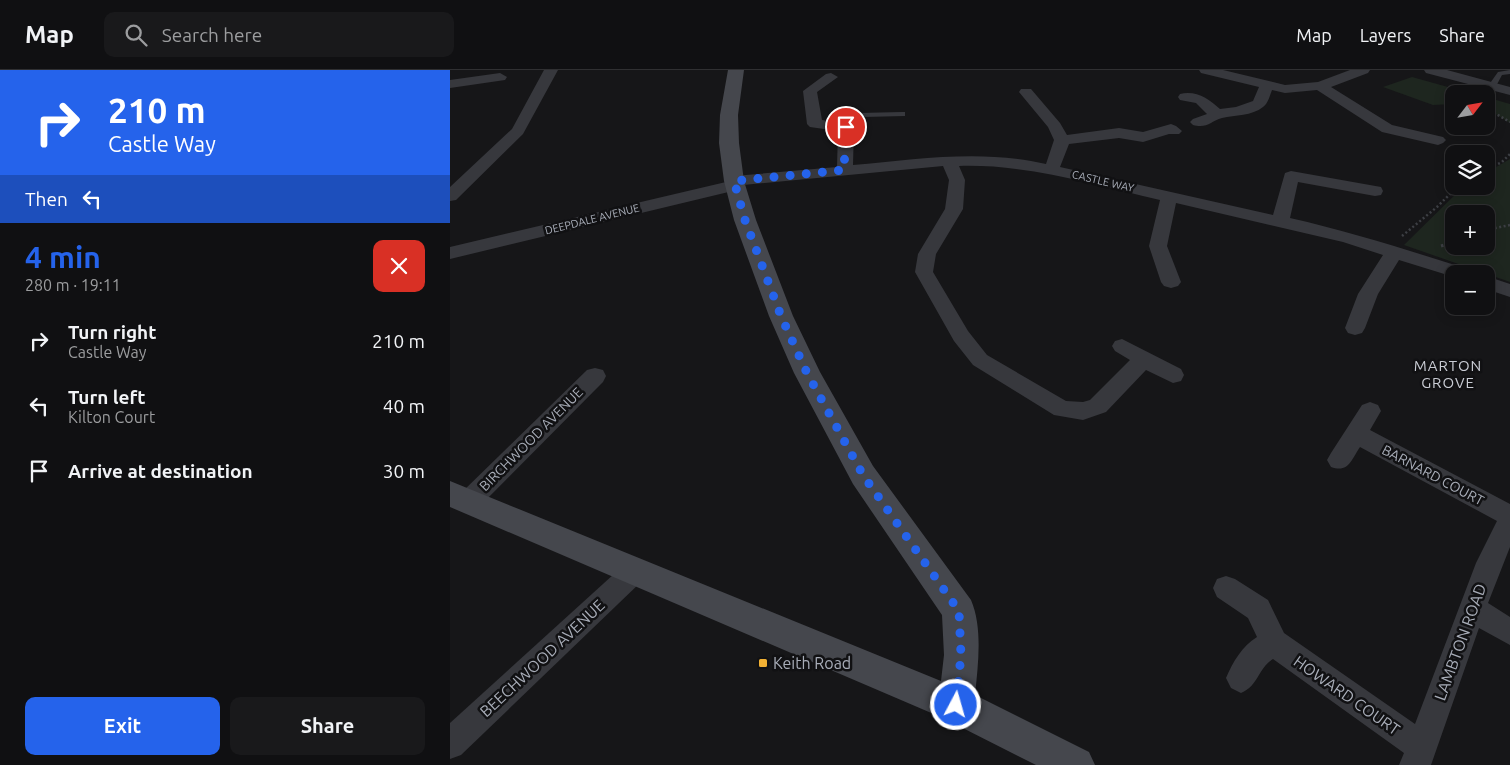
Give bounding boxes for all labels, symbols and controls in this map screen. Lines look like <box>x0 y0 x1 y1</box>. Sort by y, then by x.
search box <box>104 12 454 57</box>
text: Map <box>25 21 74 48</box>
icon: search <box>122 21 150 49</box>
text: Search here <box>162 24 262 46</box>
text: Map <box>1296 25 1332 45</box>
text: Layers <box>1360 25 1411 45</box>
text: Share <box>1439 25 1485 45</box>
north arrow <box>1445 85 1495 135</box>
map controls <box>1445 85 1495 315</box>
icon: right <box>25 90 90 155</box>
text: 210 m <box>108 90 206 130</box>
pin <box>825 106 867 148</box>
icon: arrive <box>832 113 860 141</box>
text: Castle Way <box>108 131 216 156</box>
button: layers <box>1445 145 1495 195</box>
street label: CASTLE WAY <box>1071 168 1136 194</box>
icon: left <box>78 185 106 213</box>
text: Then <box>25 188 68 210</box>
street label: DEEPDALE AVENUE <box>543 201 641 237</box>
button: + <box>1445 205 1495 255</box>
text: 4 min <box>25 240 101 274</box>
button: close <box>373 240 425 292</box>
button: − <box>1445 265 1495 315</box>
text: 280 m · 19:11 <box>25 276 121 294</box>
text: Turn right <box>68 321 156 343</box>
icon: right <box>25 327 53 355</box>
text: 210 m <box>372 330 425 352</box>
text: Castle Way <box>68 343 146 361</box>
district label: MARTON GROVE <box>1414 357 1482 391</box>
street label: BIRCHWOOD AVENUE <box>476 384 586 494</box>
text: Turn left <box>68 386 146 408</box>
icon: left <box>25 392 53 420</box>
text: 40 m <box>383 395 425 417</box>
text: Kilton Court <box>68 408 155 426</box>
street label: BARNARD COURT <box>1379 441 1487 509</box>
icon: arrive <box>25 457 53 485</box>
text: Arrive at destination <box>68 460 253 482</box>
text: 30 m <box>383 460 425 482</box>
street label: LAMBTON ROAD <box>1430 581 1490 703</box>
street label: BEECHWOOD AVENUE <box>476 596 608 720</box>
street label: HOWARD COURT <box>1290 652 1404 738</box>
place label: Keith Road <box>773 654 851 672</box>
marker: Keith Road <box>757 657 769 669</box>
position arrow <box>929 678 981 730</box>
button: Exit <box>25 697 220 755</box>
button: Share <box>230 697 425 755</box>

